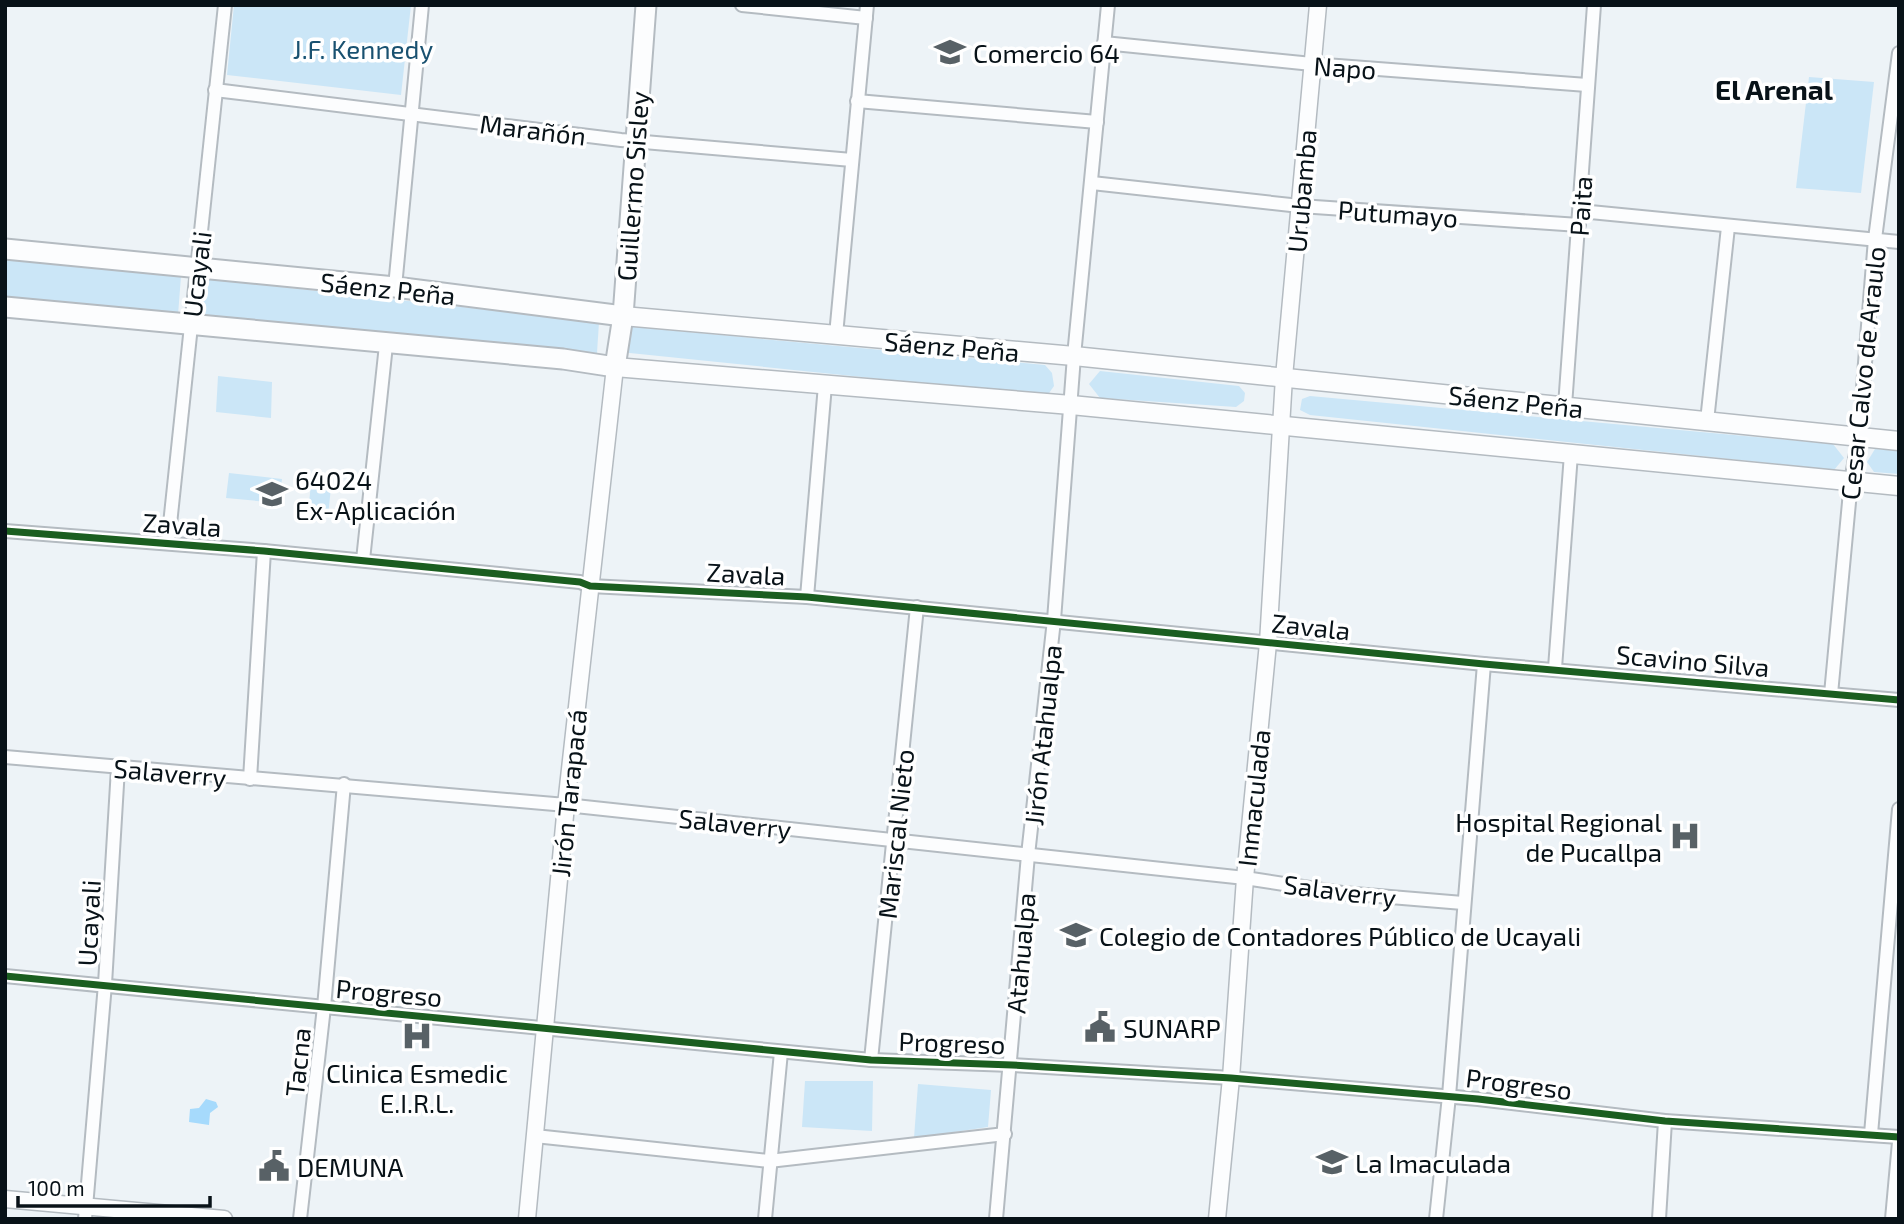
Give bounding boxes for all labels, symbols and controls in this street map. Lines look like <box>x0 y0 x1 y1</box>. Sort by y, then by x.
park label: J.F. Kennedy <box>293 33 433 64</box>
school or university icon: Comercio 64 <box>933 35 967 69</box>
place label: Comercio 64 <box>973 37 1120 68</box>
street label: Napo <box>1313 49 1377 85</box>
district label: El Arenal <box>1715 72 1834 106</box>
street label: Guillermo Sisley <box>610 90 654 282</box>
street label: Marañón <box>478 107 588 151</box>
street label: Urubamba <box>1280 128 1322 254</box>
street label: Paita <box>1562 175 1598 237</box>
street label: Putumayo <box>1337 193 1459 233</box>
street label: Ucayali <box>175 229 217 319</box>
street label: Cesar Calvo de Araulo <box>1833 245 1891 501</box>
street label: Sáenz Peña <box>319 266 457 310</box>
street label: Sáenz Peña <box>883 325 1021 367</box>
street label: Sáenz Peña <box>1447 379 1585 423</box>
place label: 64024 Ex-Aplicación <box>295 464 456 525</box>
school or university icon: 64024 Ex-Aplicación <box>255 477 289 511</box>
street label: Zavala <box>142 506 222 542</box>
street label: Zavala <box>706 555 786 591</box>
street label: Zavala <box>1270 606 1352 646</box>
street label: Scavino Silva <box>1615 638 1771 682</box>
street label: Jirón Atahualpa <box>1017 643 1067 827</box>
street label: Jirón Tarapacá <box>544 708 592 878</box>
street label: Inmaculada <box>1230 728 1276 868</box>
street label: Mariscal Nieto <box>871 748 919 920</box>
street label: Salaverry <box>112 752 228 792</box>
street label: Salaverry <box>677 802 793 844</box>
place label: Hospital Regional de Pucallpa <box>1455 806 1662 867</box>
hospital icon: Hospital Regional de Pucallpa <box>1668 819 1702 853</box>
street label: Salaverry <box>1282 868 1398 912</box>
street label: Ucayali <box>70 879 106 967</box>
street label: Atahualpa <box>999 891 1041 1015</box>
school or university icon: Colegio de Contadores Público de Ucayali <box>1059 918 1093 952</box>
place label: Colegio de Contadores Público de Ucayali <box>1099 920 1581 951</box>
street label: Progreso <box>334 972 444 1012</box>
public building icon: SUNARP <box>1083 1010 1117 1044</box>
place label: SUNARP <box>1123 1012 1221 1043</box>
hospital icon: Clinica Esmedic E.I.R.L. <box>400 1019 434 1053</box>
street label: Progreso <box>898 1025 1006 1059</box>
street label: Tacna <box>278 1026 316 1098</box>
place label: Clinica Esmedic E.I.R.L. <box>326 1057 508 1118</box>
street label: Progreso <box>1464 1061 1574 1105</box>
school or university icon: La Imaculada <box>1315 1145 1349 1179</box>
place label: La Imaculada <box>1355 1147 1511 1178</box>
public building icon: DEMUNA <box>257 1149 291 1183</box>
place label: DEMUNA <box>297 1151 403 1182</box>
scale bar <box>18 1164 210 1208</box>
text: 100 m <box>28 1175 85 1200</box>

